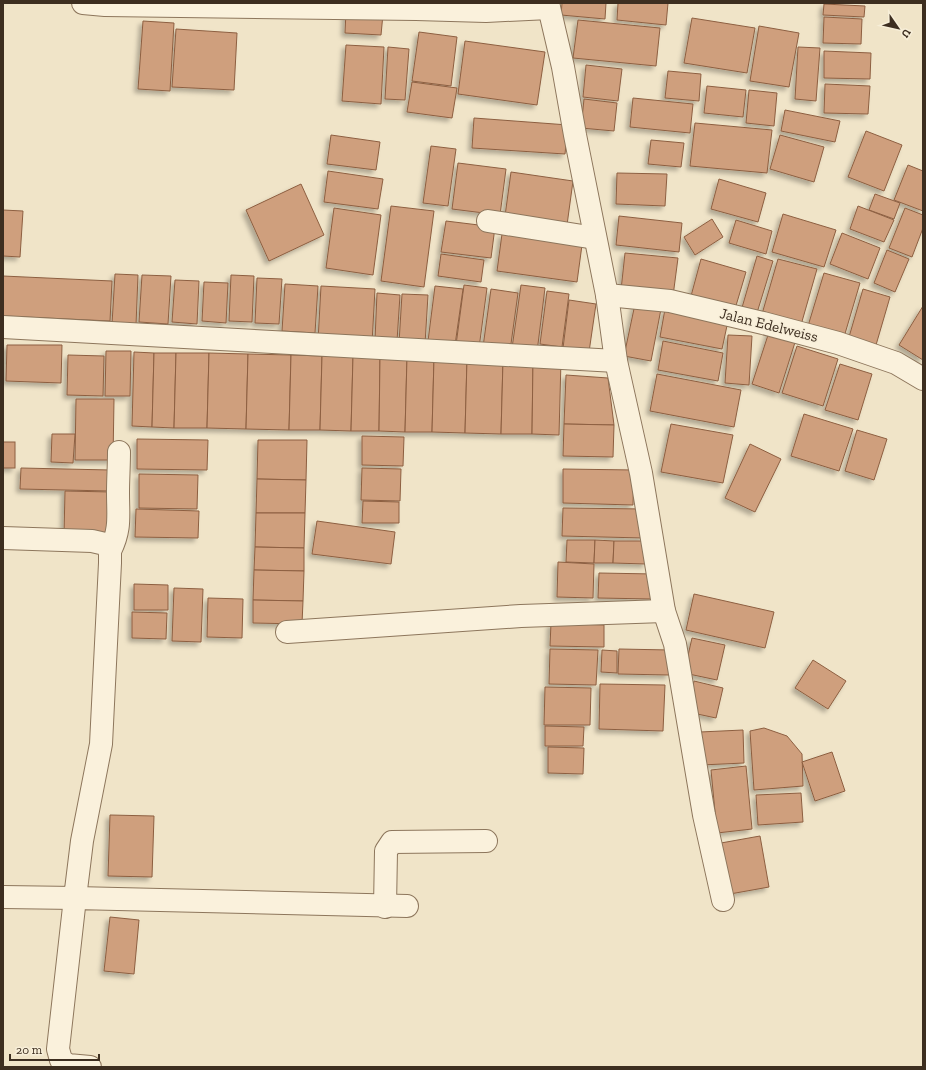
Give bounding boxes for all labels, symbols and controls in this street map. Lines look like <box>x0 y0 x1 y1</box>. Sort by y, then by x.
north arrow <box>878 8 918 48</box>
text: U <box>898 26 913 40</box>
street label: Jalan Edelweiss <box>718 304 820 346</box>
scale bar <box>10 1036 99 1062</box>
text: 20 m <box>16 1043 43 1057</box>

